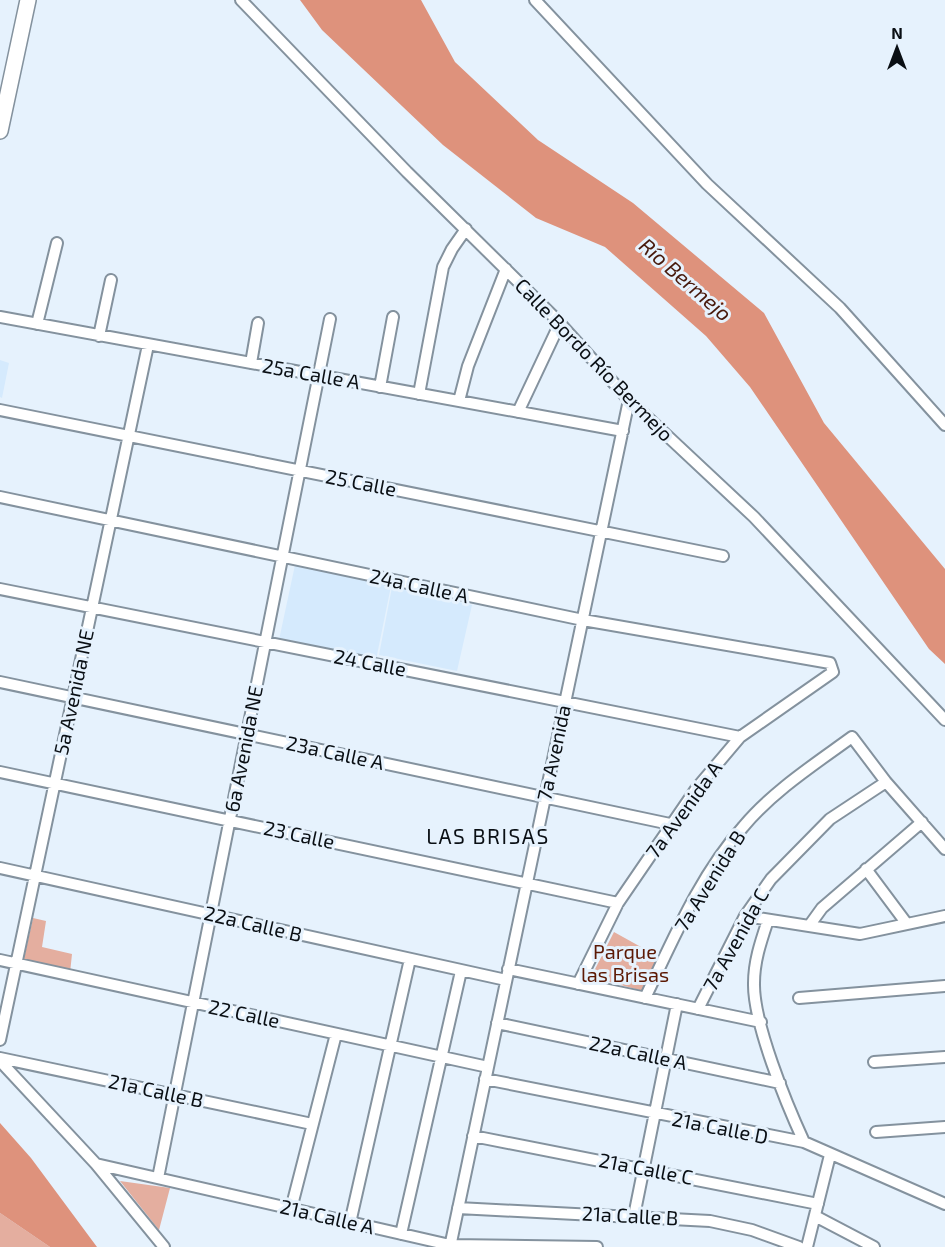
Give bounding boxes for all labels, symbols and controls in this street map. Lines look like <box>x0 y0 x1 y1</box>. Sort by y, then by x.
north arrow <box>867 18 927 78</box>
text: N <box>891 23 903 42</box>
water label: Río Bermejo <box>634 232 737 326</box>
street label: Calle Bordo Río Bermejo <box>511 273 679 446</box>
street label: 25a Calle A <box>260 353 362 394</box>
street label: 25 Calle <box>324 463 399 501</box>
street label: 24a Calle A <box>368 563 471 607</box>
street label: 5a Avenida NE <box>48 627 98 757</box>
street label: 24 Calle <box>332 643 408 681</box>
street label: 6a Avenida NE <box>219 683 267 814</box>
street label: 7a Avenida <box>531 703 575 803</box>
street label: 23a Calle A <box>284 730 387 774</box>
street label: 7a Avenida A <box>640 756 727 863</box>
street label: 23 Calle <box>262 815 337 853</box>
district label: LAS BRISAS <box>426 823 550 848</box>
street label: 7a Avenida B <box>669 826 750 935</box>
street label: 7a Avenida C <box>697 884 773 995</box>
street label: 22a Calle B <box>202 900 305 946</box>
park label: Parque las Brisas <box>581 939 669 986</box>
street label: 22 Calle <box>207 994 282 1032</box>
street label: 22a Calle A <box>587 1030 690 1074</box>
street label: 21a Calle B <box>107 1068 206 1112</box>
street label: 21a Calle D <box>670 1106 770 1148</box>
street label: 21a Calle C <box>597 1147 695 1189</box>
street label: 21a Calle A <box>278 1194 377 1239</box>
street label: 21a Calle B <box>581 1200 679 1230</box>

